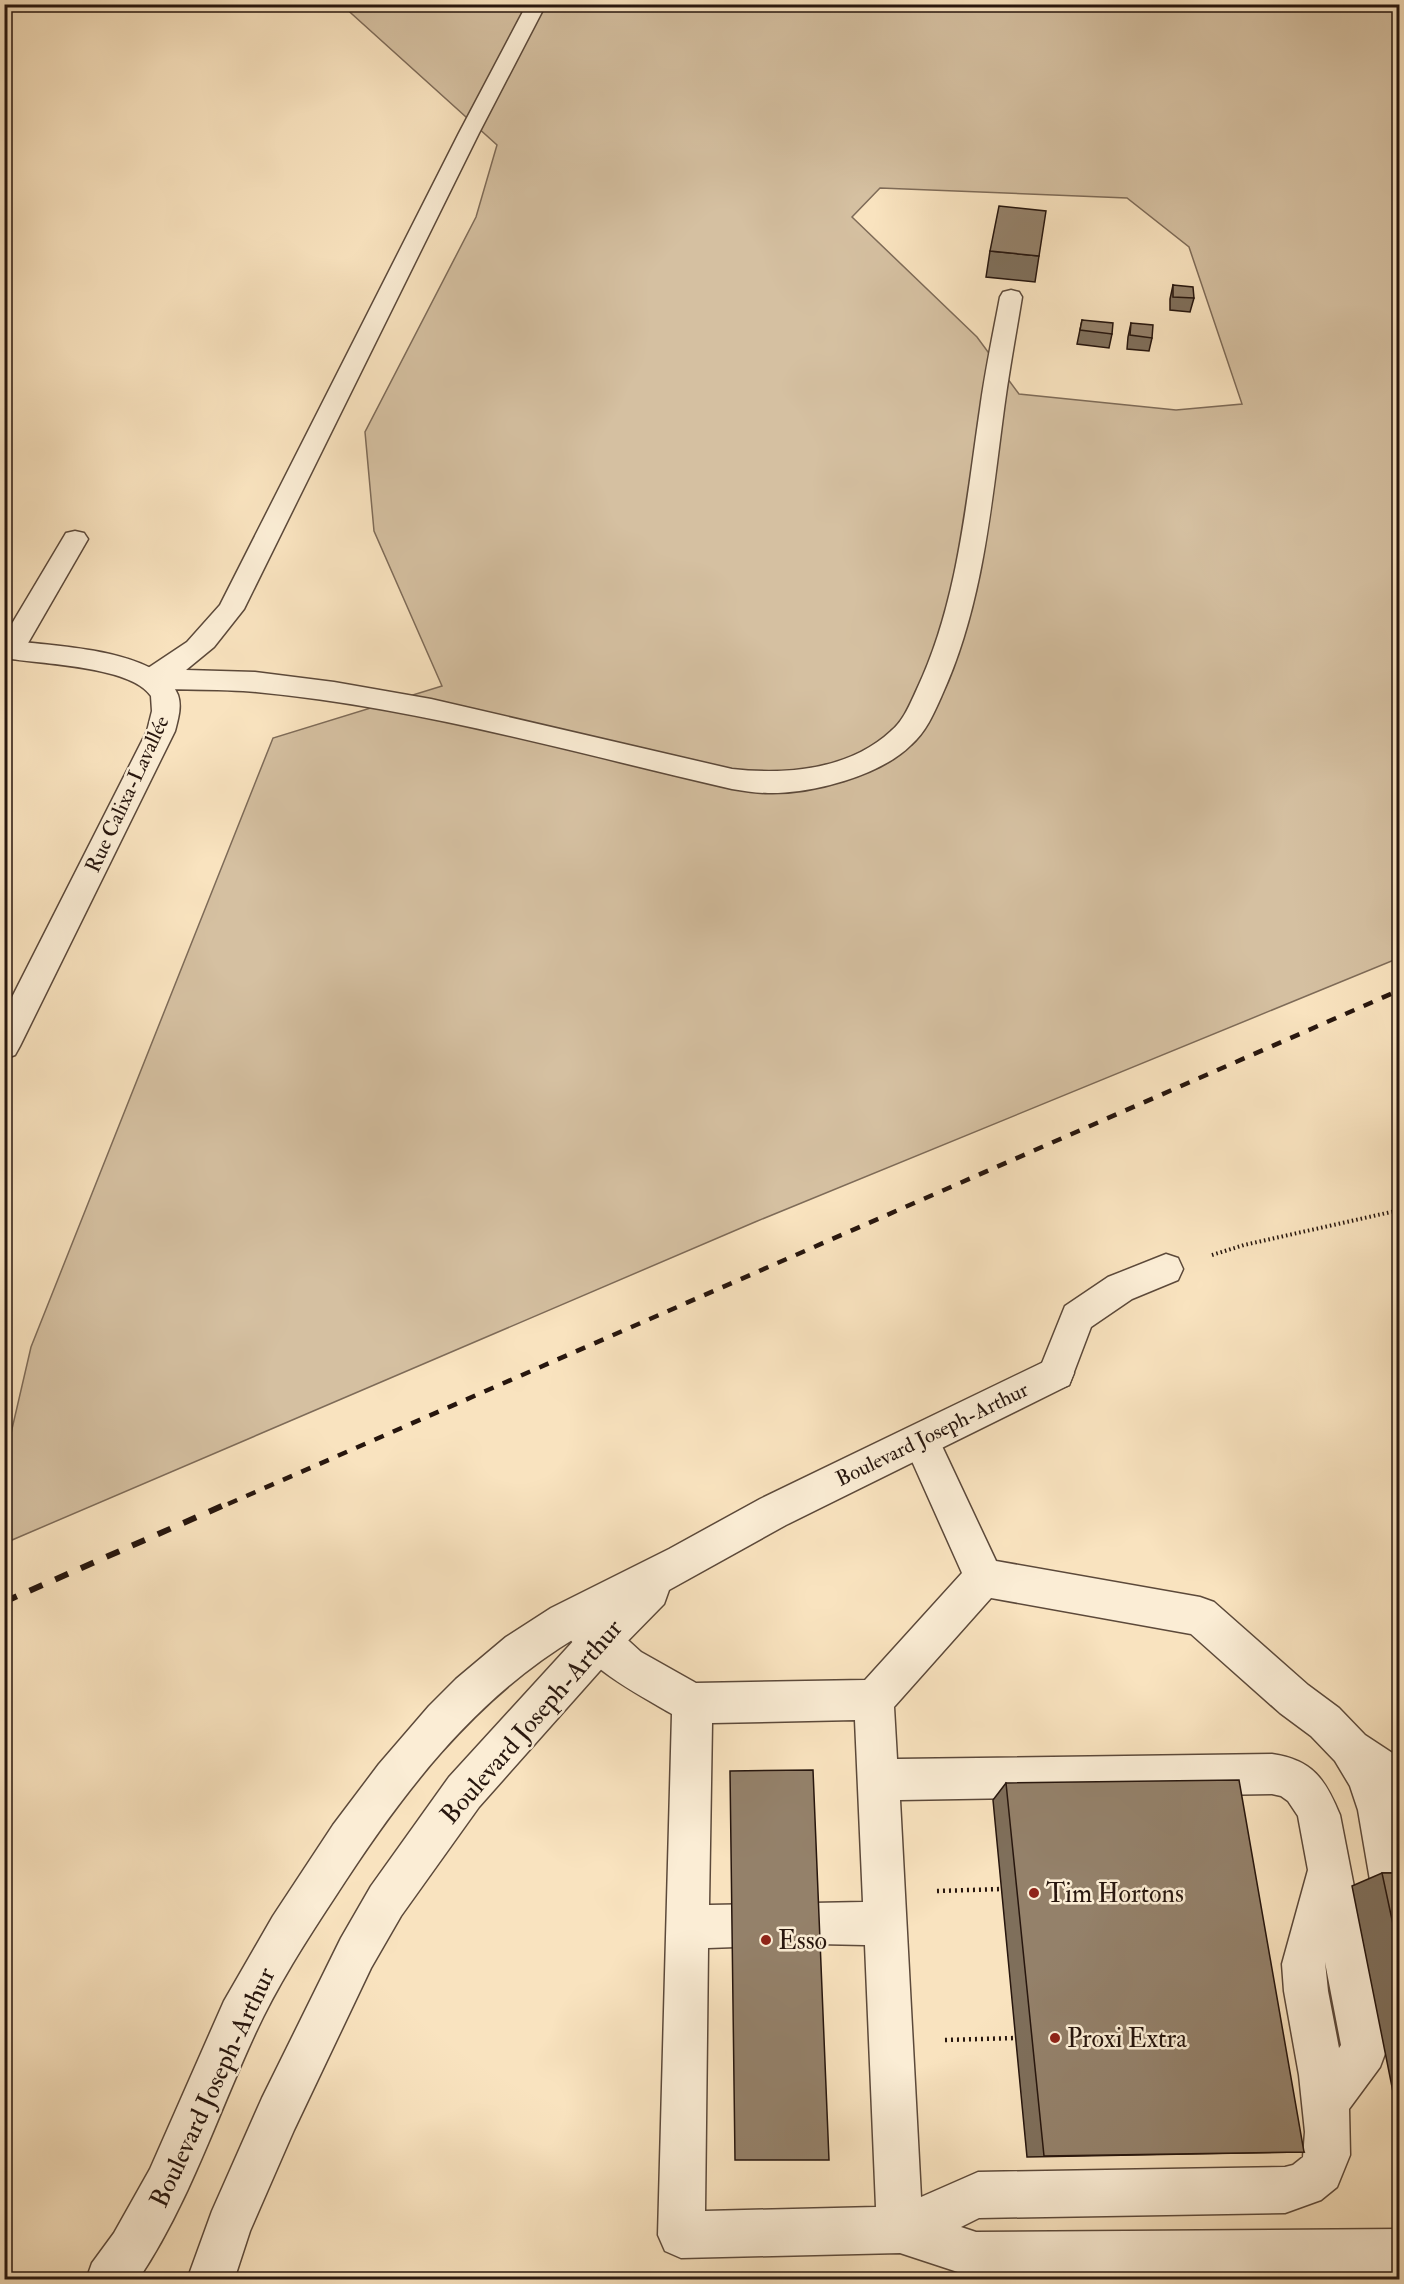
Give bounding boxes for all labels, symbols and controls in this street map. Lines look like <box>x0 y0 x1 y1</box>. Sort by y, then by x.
street label: Rue Calixa-Lavallée <box>79 711 176 877</box>
street label: Boulevard Joseph-Arthur <box>831 1376 1033 1493</box>
street label: Boulevard Joseph-Arthur <box>434 1612 630 1831</box>
place label: Tim Hortons <box>1046 1878 1184 1910</box>
marker: Tim Hortons <box>1027 1886 1041 1900</box>
place label: Esso <box>778 1925 827 1957</box>
marker: Esso <box>759 1933 773 1947</box>
street label: Boulevard Joseph-Arthur <box>143 1962 284 2213</box>
place label: Proxi Extra <box>1067 2023 1187 2055</box>
marker: Proxi Extra <box>1048 2031 1062 2045</box>

